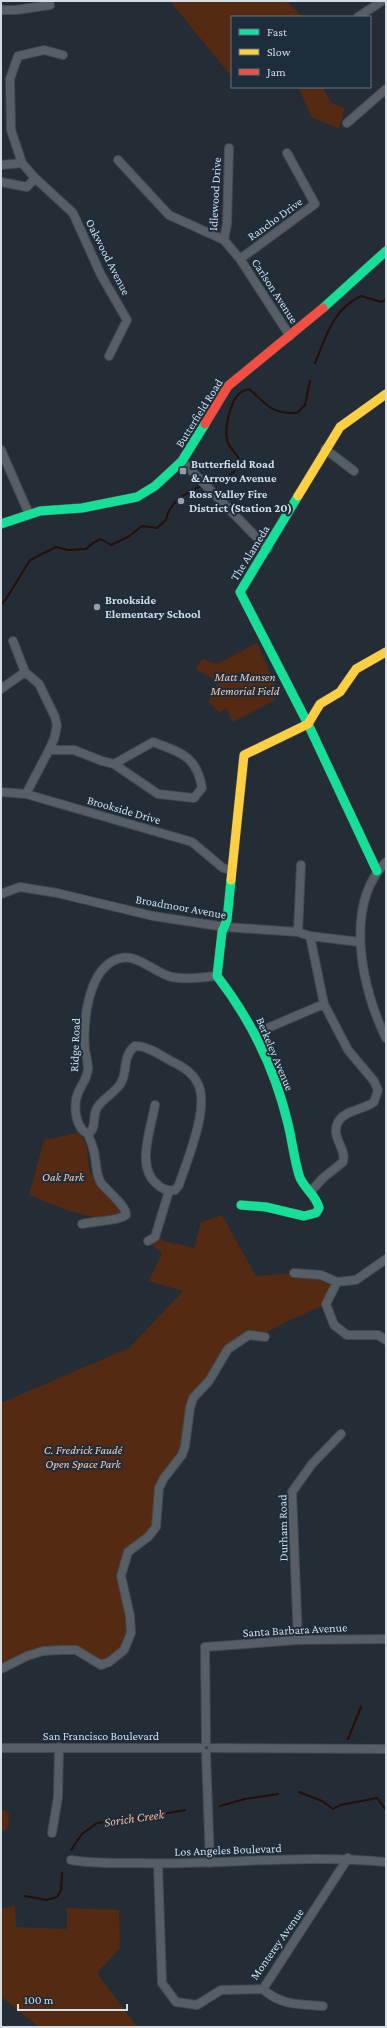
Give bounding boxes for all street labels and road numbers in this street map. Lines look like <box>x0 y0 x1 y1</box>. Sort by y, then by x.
street label: Idlewood Drive <box>206 157 224 231</box>
street label: Rancho Drive <box>245 194 305 244</box>
street label: Oakwood Avenue <box>83 217 133 297</box>
street label: Carlson Avenue <box>249 256 301 326</box>
street label: Butterfield Road <box>172 376 226 450</box>
street label: The Alameda <box>227 522 273 583</box>
street label: Brookside Drive <box>86 793 162 827</box>
street label: Broadmoor Avenue <box>135 892 227 922</box>
street label: Berkeley Avenue <box>253 1015 297 1093</box>
street label: Ridge Road <box>67 1017 83 1072</box>
street label: Durham Road <box>275 1494 291 1561</box>
street label: Santa Barbara Avenue <box>242 1620 348 1640</box>
street label: San Francisco Boulevard <box>43 1729 160 1743</box>
street label: Los Angeles Boulevard <box>174 1841 282 1859</box>
street label: Monterey Avenue <box>247 1906 307 1982</box>

